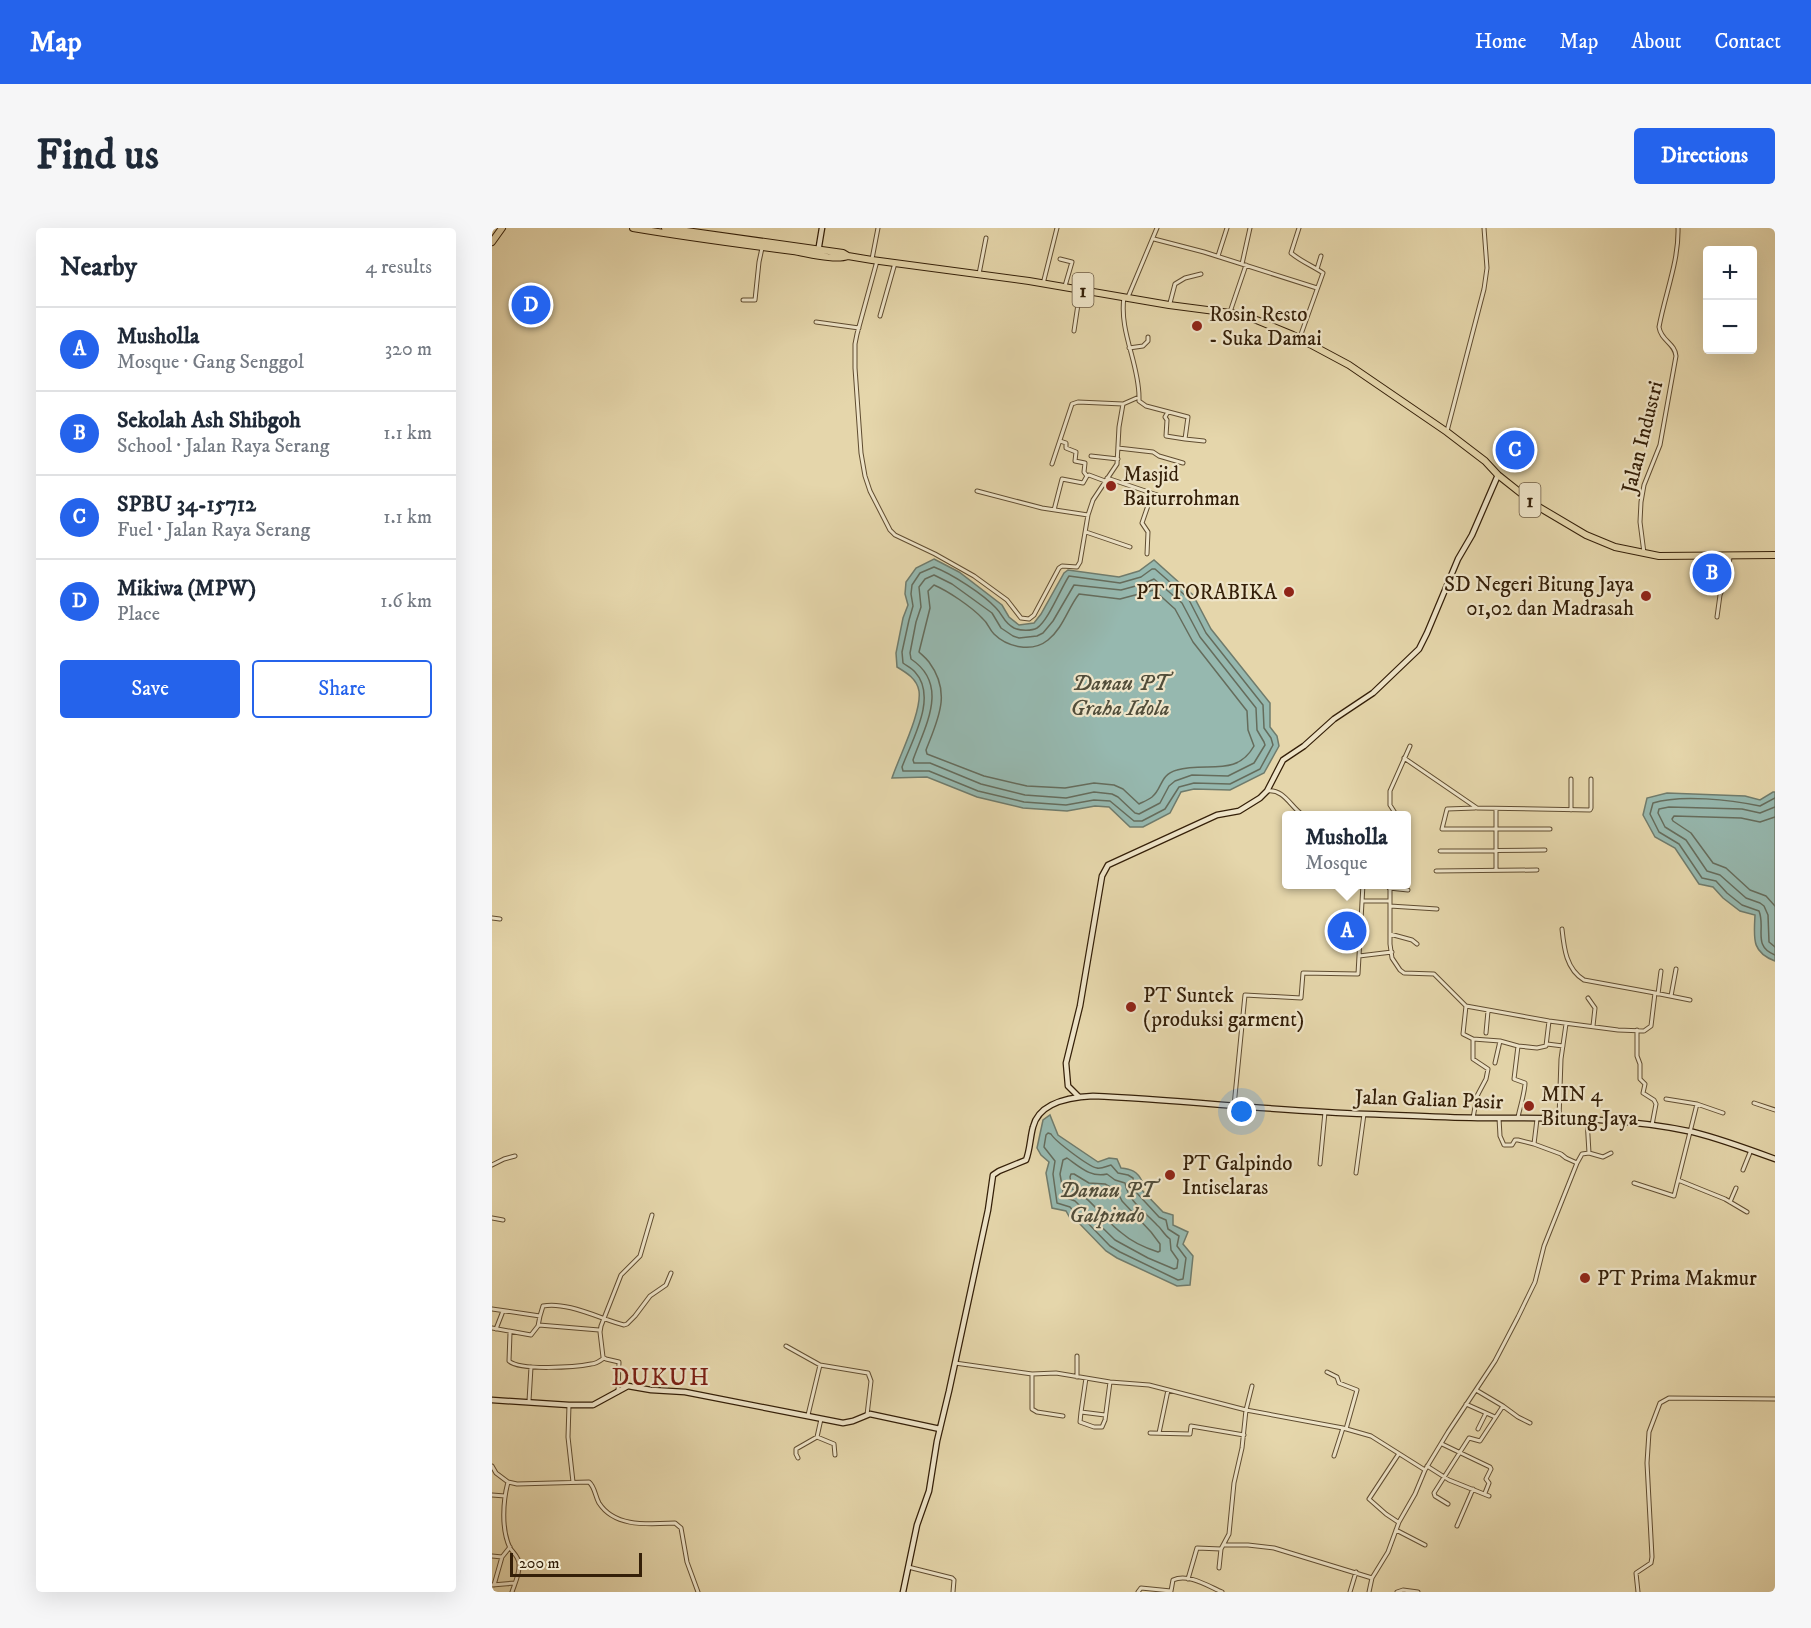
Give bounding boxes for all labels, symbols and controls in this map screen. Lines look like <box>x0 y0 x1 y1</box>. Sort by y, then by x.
text: Map <box>30 25 82 60</box>
text: Home <box>1475 29 1527 55</box>
text: Map <box>1560 29 1598 55</box>
text: About <box>1631 29 1682 55</box>
text: Contact <box>1715 29 1781 55</box>
button: Directions <box>1634 128 1775 184</box>
text: Find us <box>36 130 159 182</box>
map controls <box>1703 246 1757 354</box>
button: + <box>1703 246 1757 300</box>
text: Nearby <box>60 251 137 284</box>
text: 4 results <box>365 255 432 280</box>
road number: 1 <box>1072 273 1094 307</box>
pin: D <box>512 282 550 328</box>
button: − <box>1703 300 1757 354</box>
place label: Rosin Resto - Suka Damai <box>1209 302 1322 352</box>
marker: Rosin Resto - Suka Damai <box>1190 319 1204 333</box>
text: Musholla <box>117 323 199 350</box>
text: A <box>73 337 86 362</box>
text: 320 m <box>385 337 432 362</box>
text: Mosque · Gang Senggol <box>117 350 304 375</box>
street label: Jalan Industri <box>1616 378 1669 498</box>
text: Sekolah Ash Shibgoh <box>117 407 301 434</box>
text: B <box>73 421 86 446</box>
text: 1.1 km <box>383 421 432 446</box>
pin: C <box>1496 428 1534 472</box>
text: School · Jalan Raya Serang <box>117 434 329 459</box>
place label: Masjid Baiturrohman <box>1123 462 1240 512</box>
marker: Masjid Baiturrohman <box>1104 479 1118 493</box>
road number: 1 <box>1520 483 1540 517</box>
text: SPBU 34-15712 <box>117 491 256 518</box>
text: C <box>73 505 86 530</box>
text: 1.1 km <box>383 505 432 530</box>
text: Fuel · Jalan Raya Serang <box>117 518 310 543</box>
pin: B <box>1692 550 1732 596</box>
place label: SD Negeri Bitung Jaya 01,02 dan Madrasah <box>1444 572 1634 622</box>
text: Mikiwa (MPW) <box>117 575 256 602</box>
place label: PT TORABIKA <box>1136 580 1278 606</box>
marker: PT TORABIKA <box>1282 585 1296 599</box>
text: D <box>72 589 87 614</box>
text: 1.6 km <box>380 589 432 614</box>
marker: SD Negeri Bitung Jaya 01,02 dan Madrasah <box>1639 589 1653 603</box>
text: Place <box>117 602 160 627</box>
button: Save <box>60 660 240 718</box>
button: Share <box>252 660 432 718</box>
water label: Danau PT Graha Idola <box>1070 670 1174 722</box>
popup <box>1282 811 1411 889</box>
text: Musholla <box>1305 824 1388 851</box>
text: Mosque <box>1305 851 1368 876</box>
pin: A <box>1328 908 1366 954</box>
place label: PT Suntek (produksi garment) <box>1143 983 1304 1033</box>
marker: PT Suntek (produksi garment) <box>1124 1000 1138 1014</box>
place label: MIN 4 Bitung Jaya <box>1541 1082 1638 1132</box>
street label: Jalan Galian Pasir <box>1352 1084 1504 1116</box>
your location <box>1227 1097 1256 1126</box>
marker: MIN 4 Bitung Jaya <box>1522 1099 1536 1113</box>
place label: PT Galpindo Intiselaras <box>1182 1151 1292 1201</box>
marker: PT Galpindo Intiselaras <box>1163 1168 1177 1182</box>
water label: Danau PT Galpindo <box>1059 1177 1161 1229</box>
place label: PT Prima Makmur <box>1597 1266 1757 1292</box>
marker: PT Prima Makmur <box>1578 1271 1592 1285</box>
district label: DUKUH <box>611 1363 711 1393</box>
scale bar <box>510 1550 642 1578</box>
text: 200 m <box>519 1553 560 1573</box>

